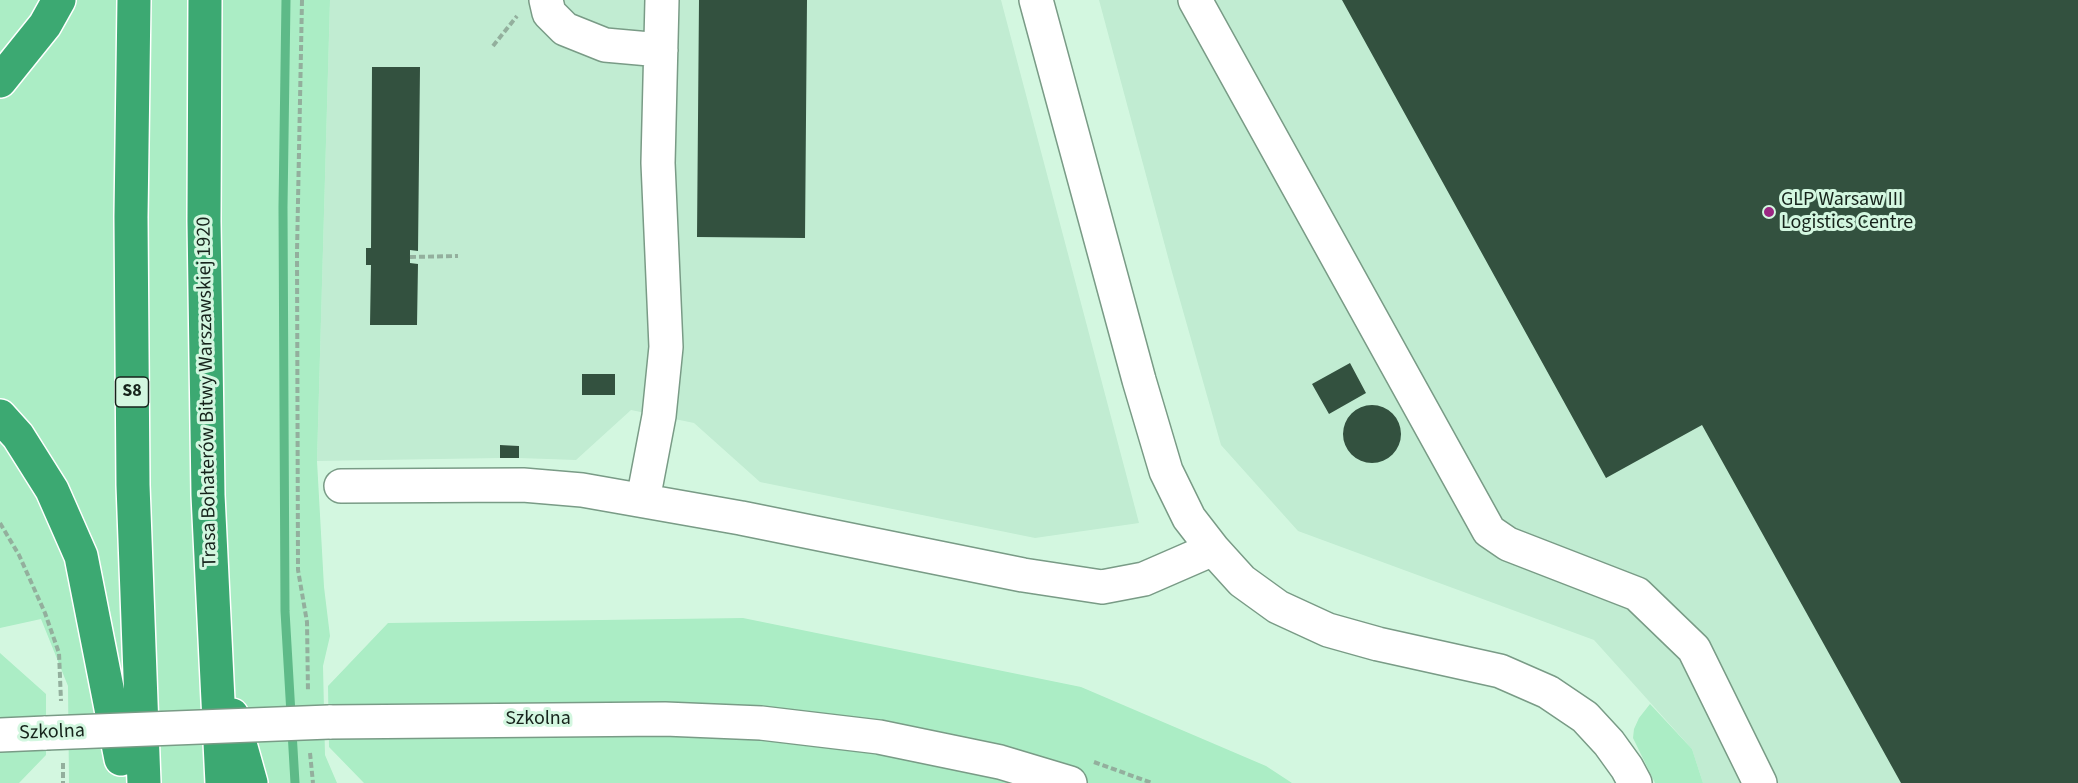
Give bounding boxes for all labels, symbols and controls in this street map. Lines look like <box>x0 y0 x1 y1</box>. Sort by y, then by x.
place label: GLP Warsaw III Logistics Centre <box>1781 189 1913 236</box>
marker: GLP Warsaw III Logistics Centre <box>1762 205 1776 219</box>
street label: Trasa Bohaterów Bitwy Warszawskiej 1920 <box>193 217 223 567</box>
road number: S8 <box>116 377 148 407</box>
street label: Szkolna <box>505 708 571 732</box>
street label: Szkolna <box>19 720 85 746</box>

